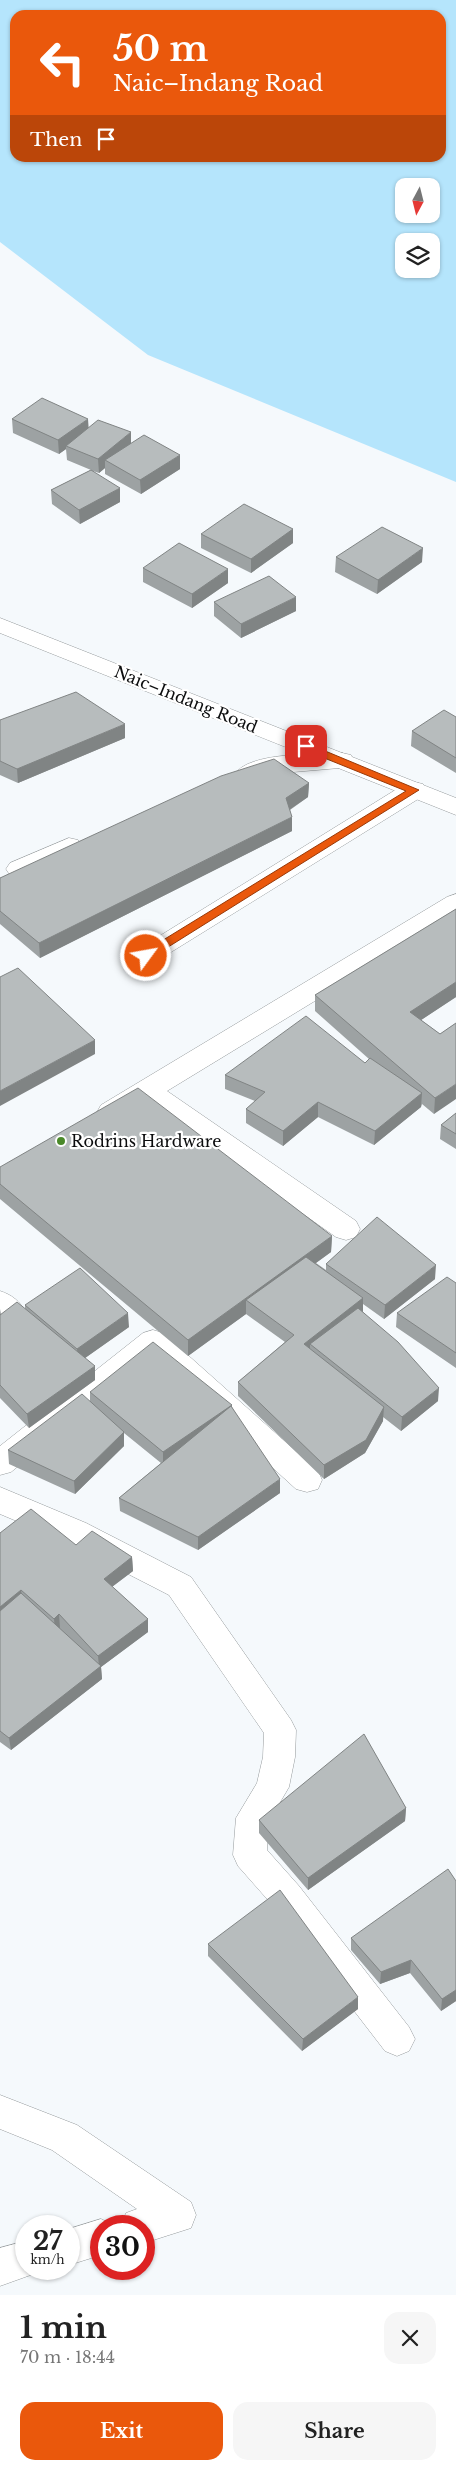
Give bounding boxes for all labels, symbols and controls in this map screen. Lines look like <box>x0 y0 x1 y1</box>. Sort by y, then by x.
text: 50 m <box>113 27 208 70</box>
icon: left <box>30 30 95 95</box>
text: Naic–Indang Road <box>113 70 323 97</box>
icon: arrive <box>92 125 120 153</box>
text: Then <box>30 128 82 151</box>
north arrow <box>395 178 440 222</box>
map controls <box>395 178 440 278</box>
button: layers <box>395 233 440 278</box>
street label: Naic–Indang Road <box>111 661 261 737</box>
pin <box>285 725 327 767</box>
icon: arrive <box>292 732 320 760</box>
position arrow <box>119 929 171 981</box>
place label: Rodrins Hardware <box>71 1131 221 1151</box>
marker: Rodrins Hardware <box>55 1135 67 1147</box>
speed limit sign: 30 <box>90 2215 155 2280</box>
text: 27 <box>33 2226 62 2257</box>
text: km/h <box>30 2252 65 2267</box>
text: 1 min <box>20 2309 107 2346</box>
button: close <box>384 2312 436 2364</box>
text: 70 m · 18:44 <box>20 2347 115 2367</box>
button: Exit <box>20 2402 223 2460</box>
button: Share <box>233 2402 436 2460</box>

